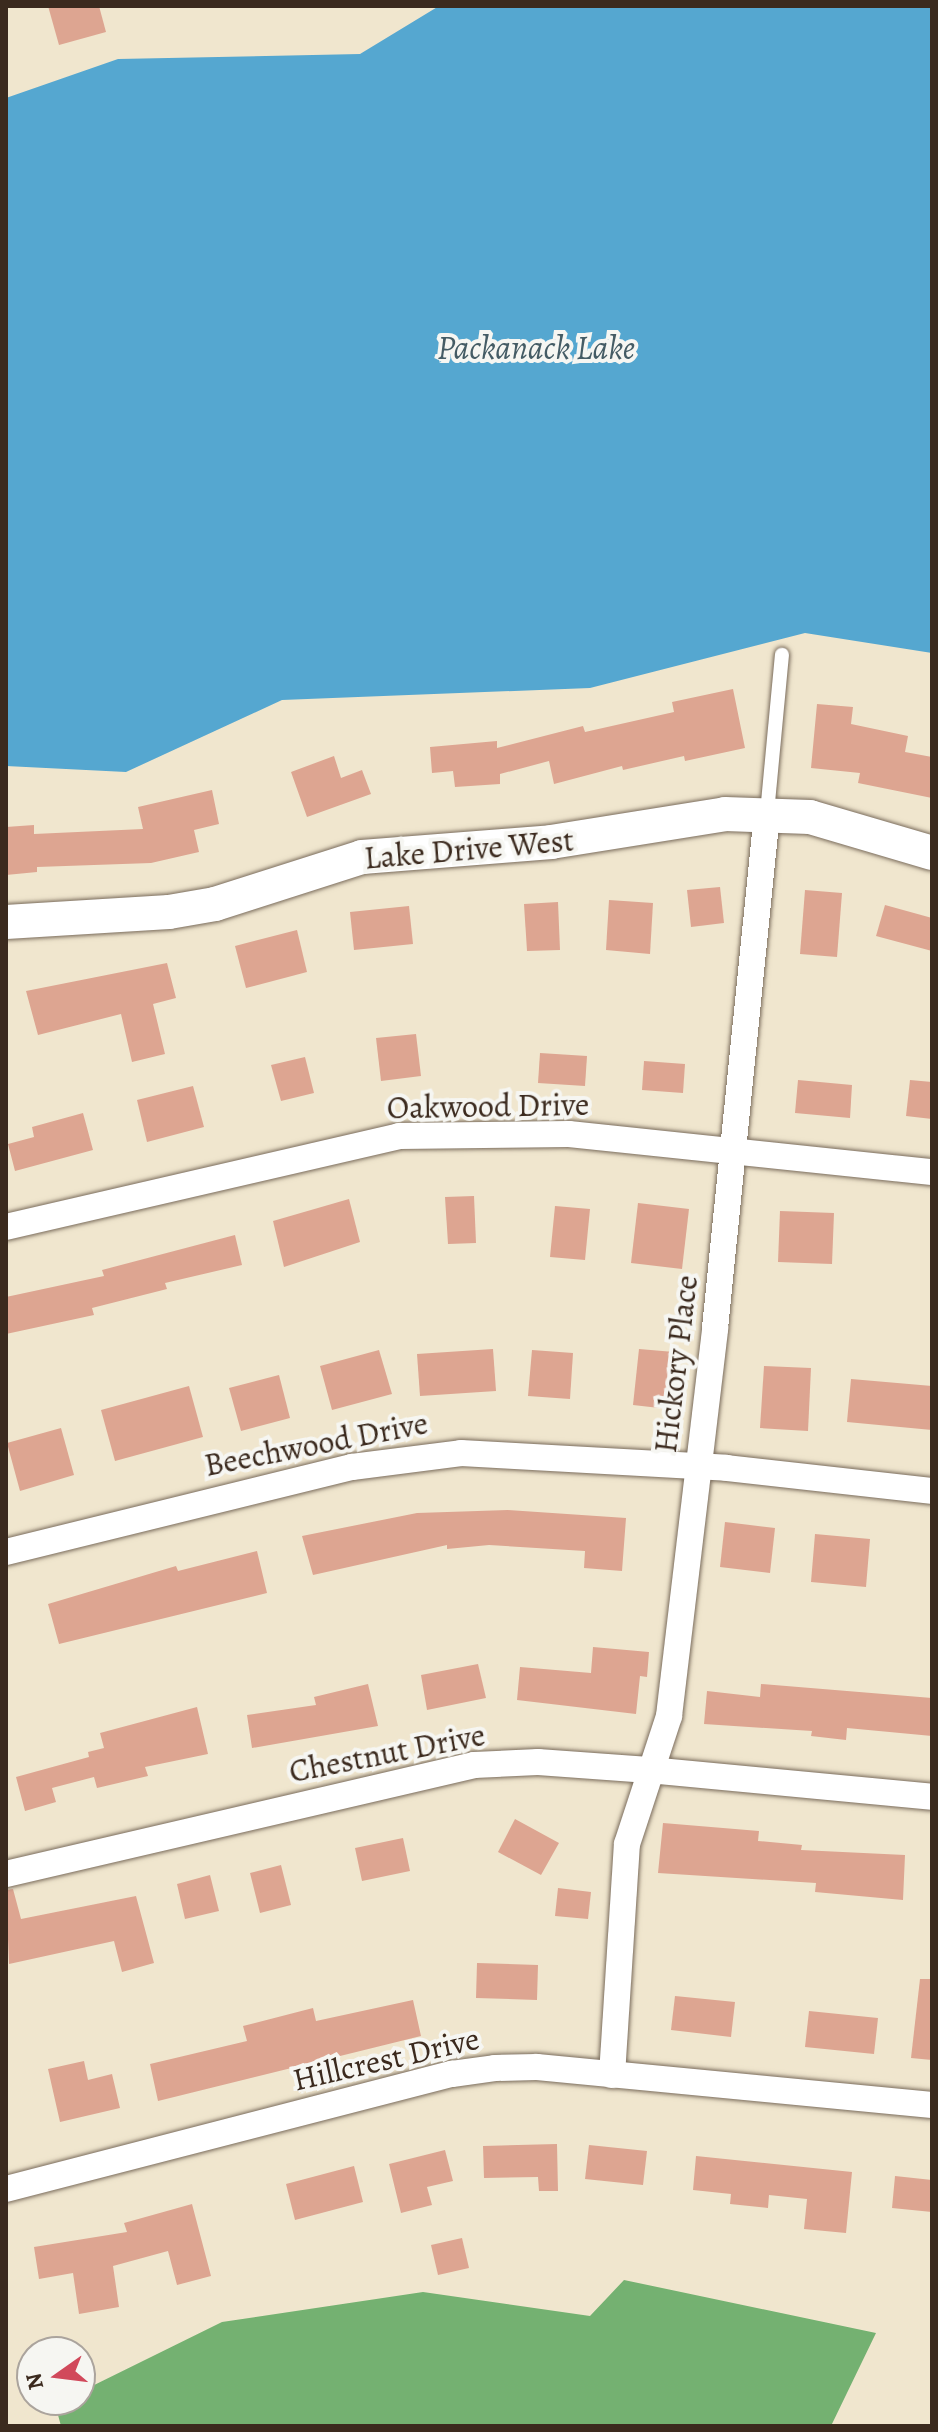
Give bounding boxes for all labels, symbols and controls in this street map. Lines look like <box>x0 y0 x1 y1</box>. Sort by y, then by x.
water label: Packanack Lake <box>437 328 635 368</box>
street label: Lake Drive West <box>363 821 575 877</box>
street label: Oakwood Drive <box>387 1085 589 1127</box>
street label: Hickory Place <box>646 1273 706 1455</box>
street label: Beechwood Drive <box>201 1404 431 1484</box>
street label: Chestnut Drive <box>286 1715 488 1791</box>
street label: Hillcrest Drive <box>289 2019 483 2099</box>
north arrow <box>16 2336 96 2416</box>
text: N <box>18 2370 51 2393</box>

